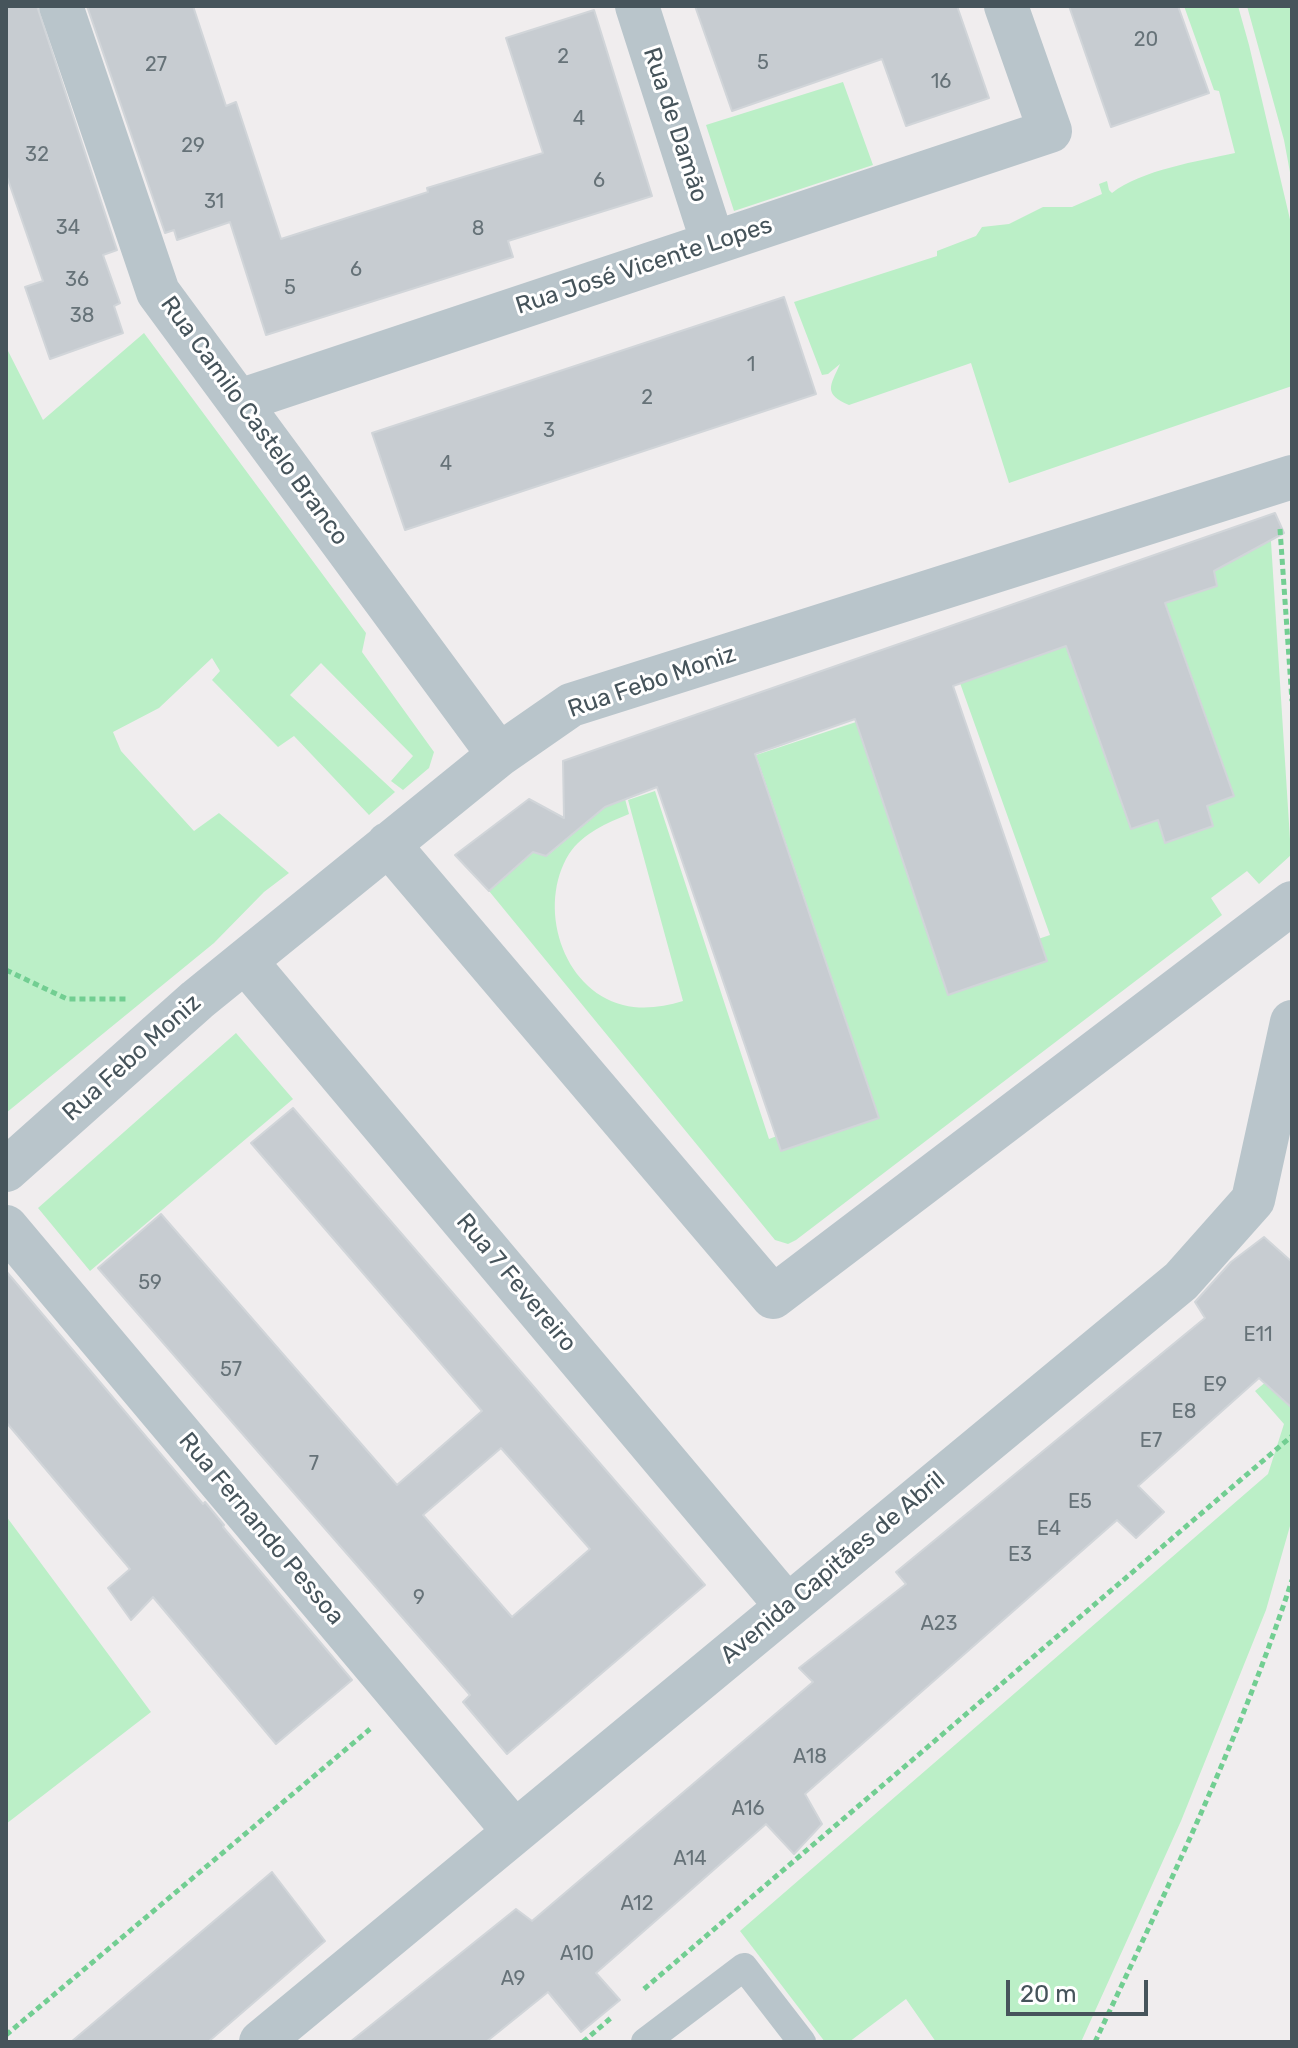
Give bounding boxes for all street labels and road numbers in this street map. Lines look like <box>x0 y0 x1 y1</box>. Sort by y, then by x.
street label: Rua de Damão <box>636 44 714 206</box>
street label: Rua José Vicente Lopes <box>512 211 776 321</box>
street label: Rua Camilo Castelo Branco <box>154 291 354 551</box>
street label: Rua Febo Moniz <box>564 640 740 724</box>
street label: Rua Febo Moniz <box>57 988 207 1128</box>
street label: Rua 7 Fevereiro <box>450 1208 582 1358</box>
street label: Rua Fernando Pessoa <box>172 1427 350 1631</box>
street label: Avenida Capitães de Abril <box>715 1466 951 1670</box>

